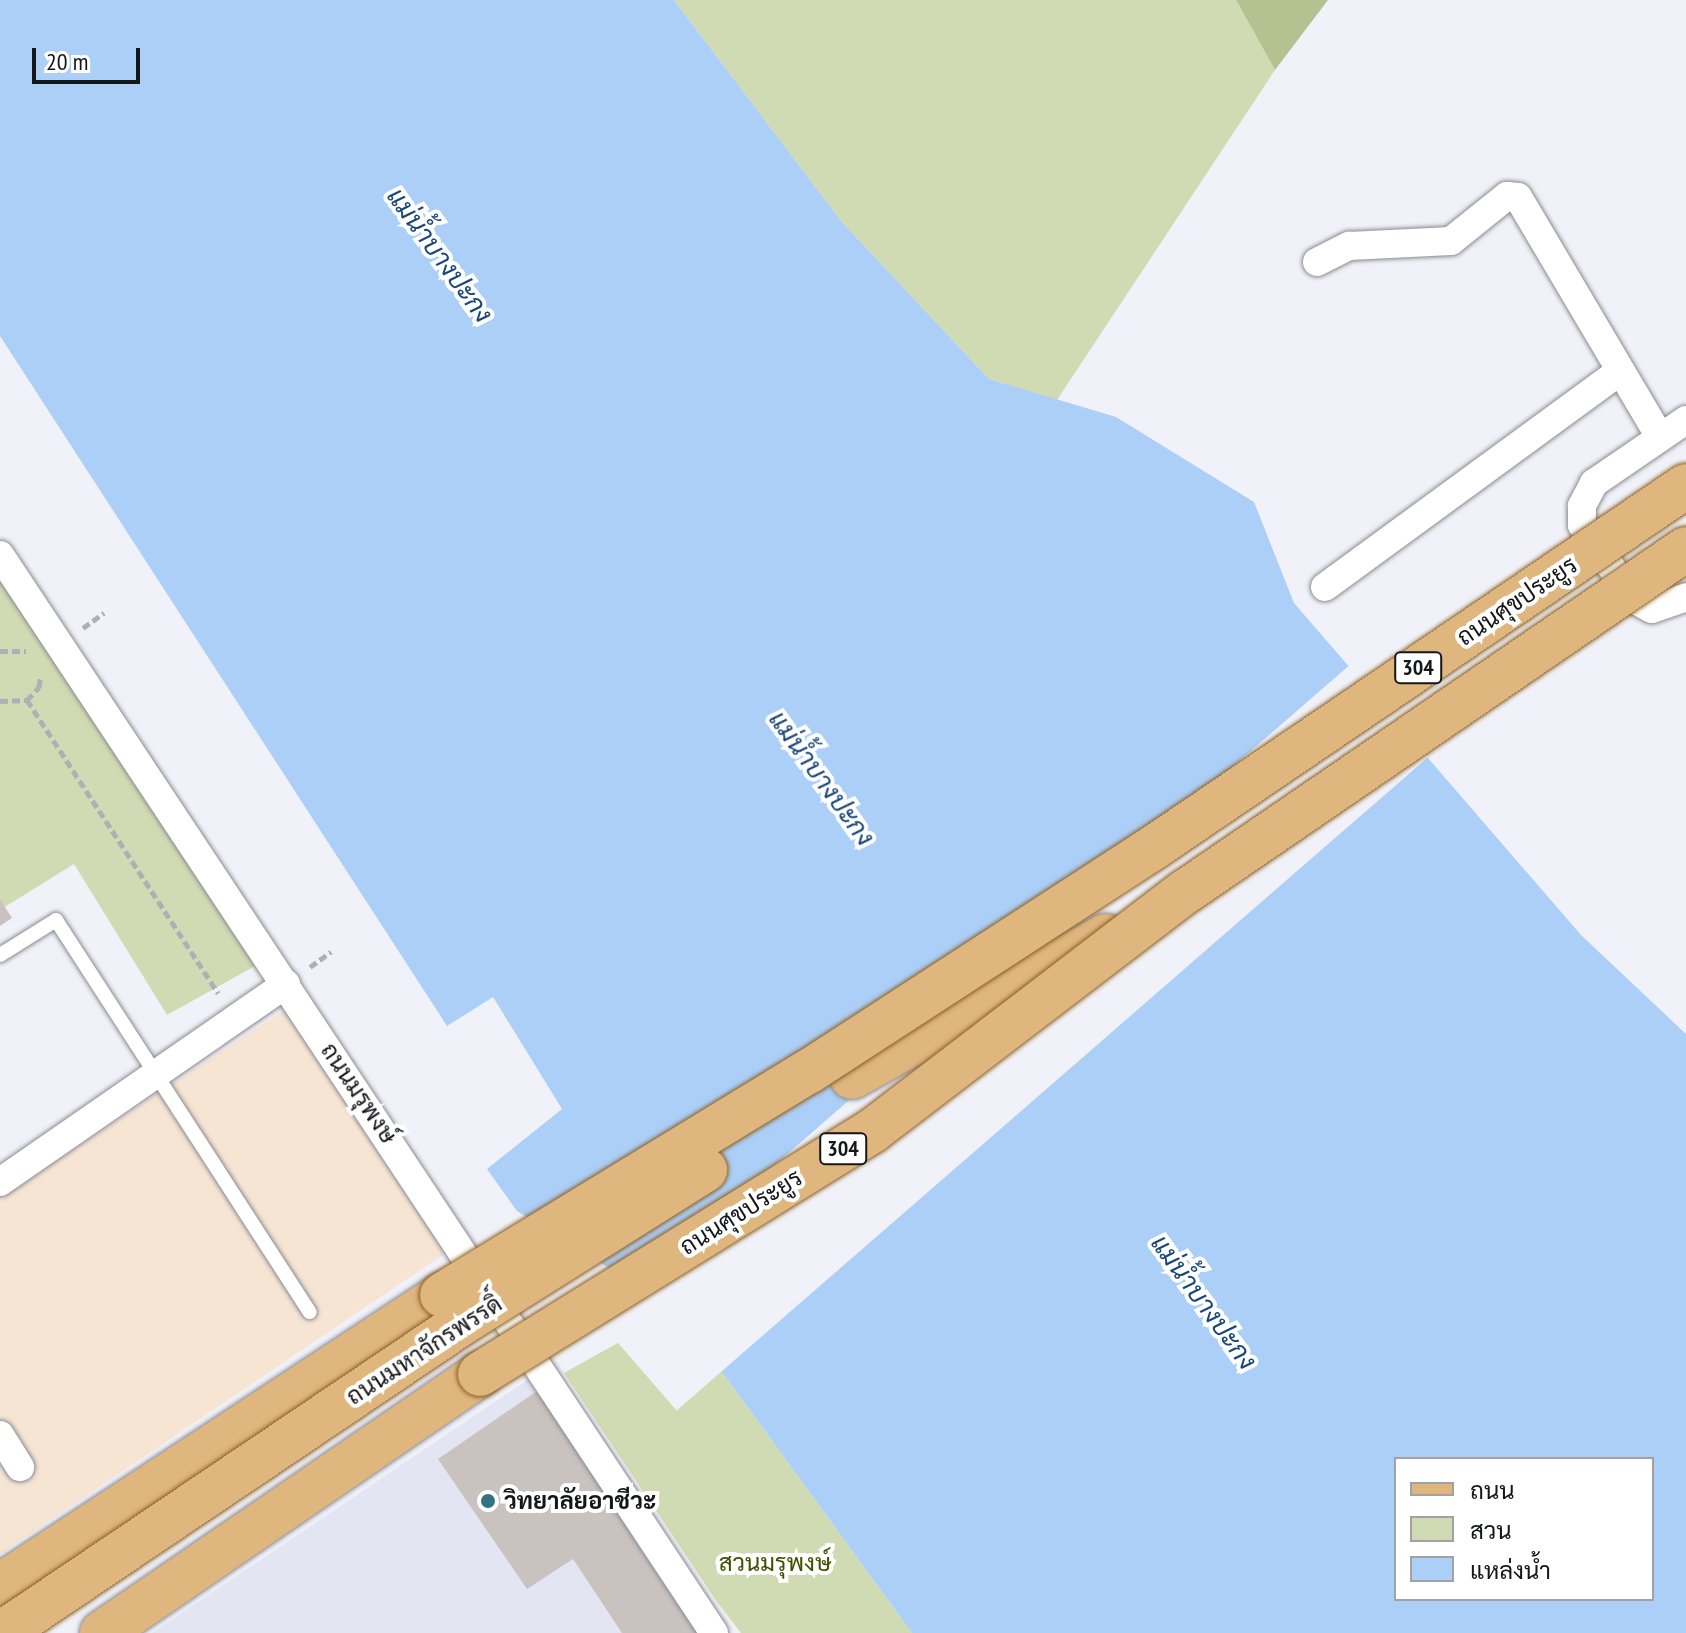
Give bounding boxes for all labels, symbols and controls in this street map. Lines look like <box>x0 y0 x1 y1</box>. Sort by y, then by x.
scale bar <box>36 32 144 82</box>
text: 20 m <box>46 46 88 77</box>
water label: แม่น้ำบางปะกง <box>381 181 499 329</box>
street label: ถนนศุขประยูร <box>1451 550 1583 652</box>
road number: 304 <box>1394 650 1442 686</box>
water label: แม่น้ำบางปะกง <box>763 704 881 852</box>
street label: ถนนมรุพงษ์ <box>315 1037 403 1149</box>
road number: 304 <box>819 1131 867 1167</box>
street label: ถนนศุขประยูร <box>675 1163 807 1261</box>
water label: แม่น้ำบางปะกง <box>1145 1228 1263 1376</box>
street label: ถนนมหาจักรพรรดิ์ <box>341 1289 507 1411</box>
legend <box>1394 1457 1654 1601</box>
text: ถนน <box>1470 1475 1515 1506</box>
place label: วิทยาลัยอาชีวะ <box>504 1487 656 1515</box>
marker: วิทยาลัยอาชีวะ <box>479 1492 497 1510</box>
text: สวน <box>1470 1515 1512 1546</box>
park label: สวนมรุพงษ์ <box>719 1549 831 1577</box>
text: แหล่งน้ำ <box>1470 1555 1551 1586</box>

